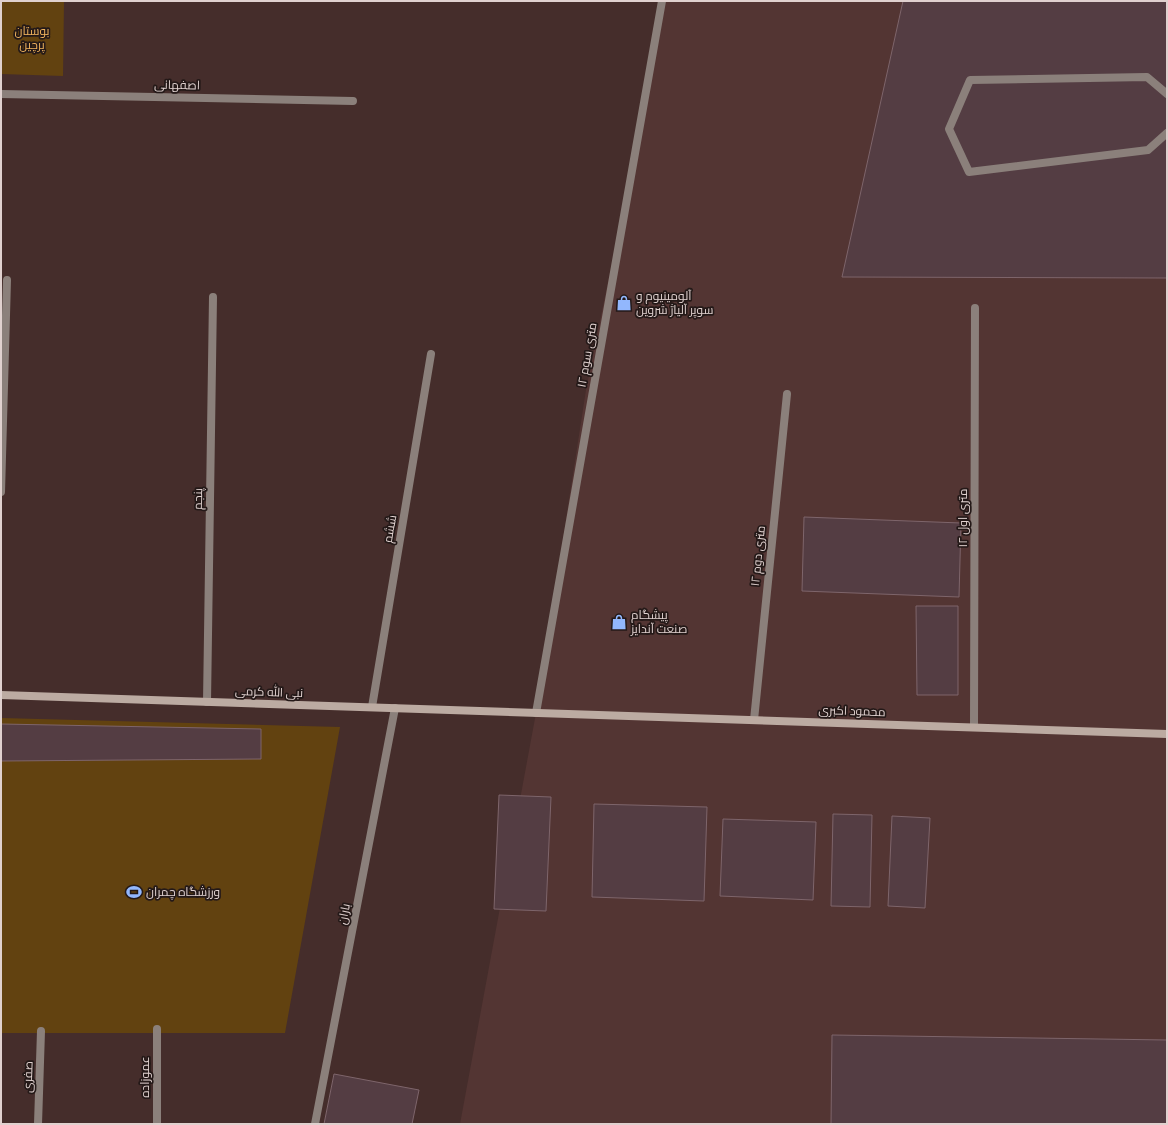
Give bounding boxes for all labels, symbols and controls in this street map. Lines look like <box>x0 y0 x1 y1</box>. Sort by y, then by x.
park label: بوستان پرچین <box>14 24 50 54</box>
street label: اصفهانی <box>154 78 200 92</box>
place label: آلومینیوم و سوپر آلیاژ شروین <box>636 289 713 319</box>
shop icon: آلومینیوم و سوپر آلیاژ شروین <box>615 294 633 312</box>
street label: ۱۲ متری سوم <box>574 322 601 389</box>
street label: پنجم <box>191 487 207 510</box>
street label: ۱۲ متری اول <box>956 489 970 547</box>
street label: ششم <box>381 514 400 544</box>
street label: ۱۲ متری دوم <box>748 525 769 587</box>
place label: پیشگام صنعت آندایز <box>630 608 687 636</box>
shop icon: پیشگام صنعت آندایز <box>610 613 628 631</box>
street label: نبی الله کرمی <box>235 683 303 700</box>
street label: محمود اکبری <box>818 703 886 719</box>
sports icon: ورزشگاه چمران <box>125 883 143 901</box>
place label: ورزشگاه چمران <box>146 885 220 901</box>
street label: باران <box>335 902 353 926</box>
street label: عموزاده <box>138 1056 152 1098</box>
street label: صفری <box>20 1061 36 1093</box>

